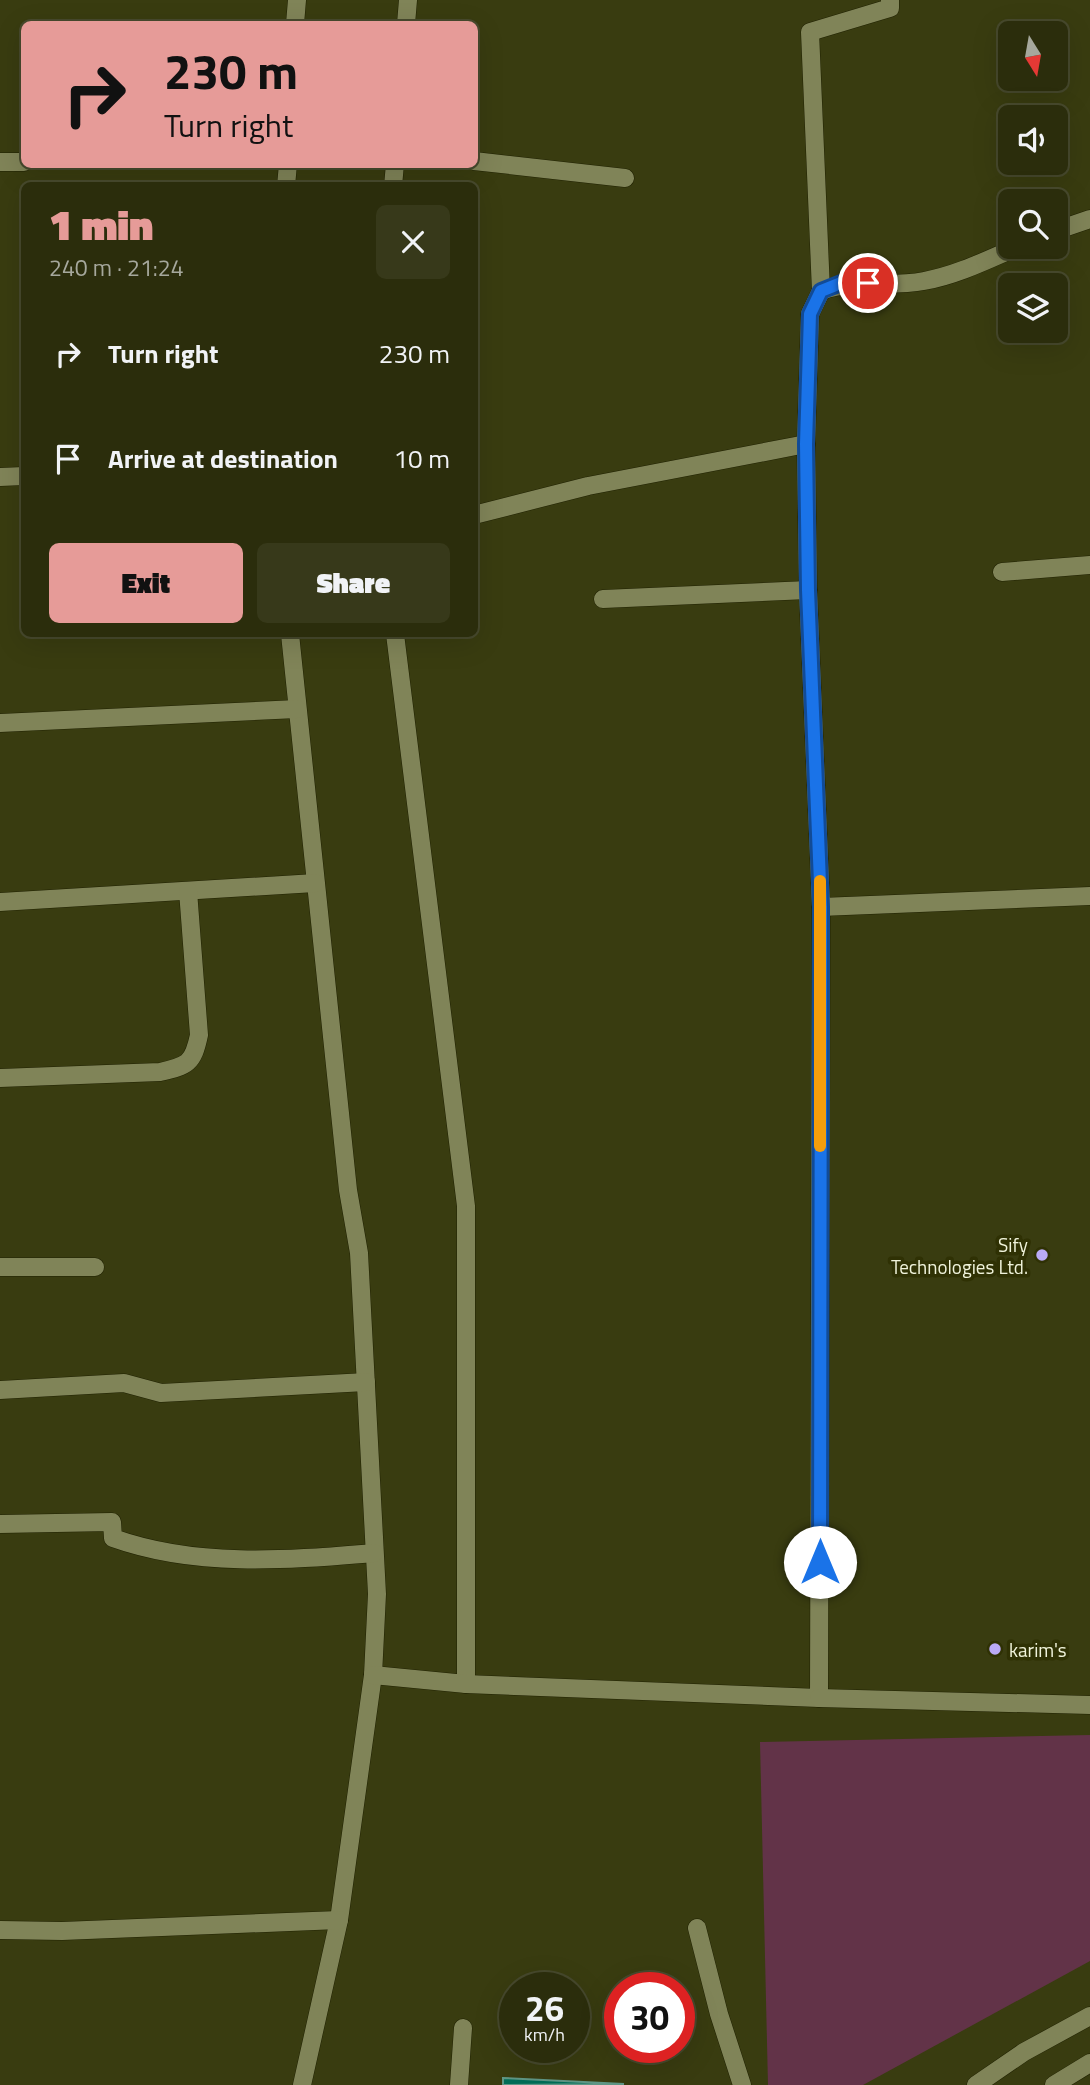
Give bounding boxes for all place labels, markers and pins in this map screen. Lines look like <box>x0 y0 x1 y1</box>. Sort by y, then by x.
pin <box>838 253 898 313</box>
place label: Sify Technologies Ltd. <box>891 1230 1028 1281</box>
marker: Sify Technologies Ltd. <box>1034 1247 1050 1263</box>
place label: karim's <box>1009 1635 1067 1664</box>
marker: karim's <box>987 1641 1003 1657</box>

